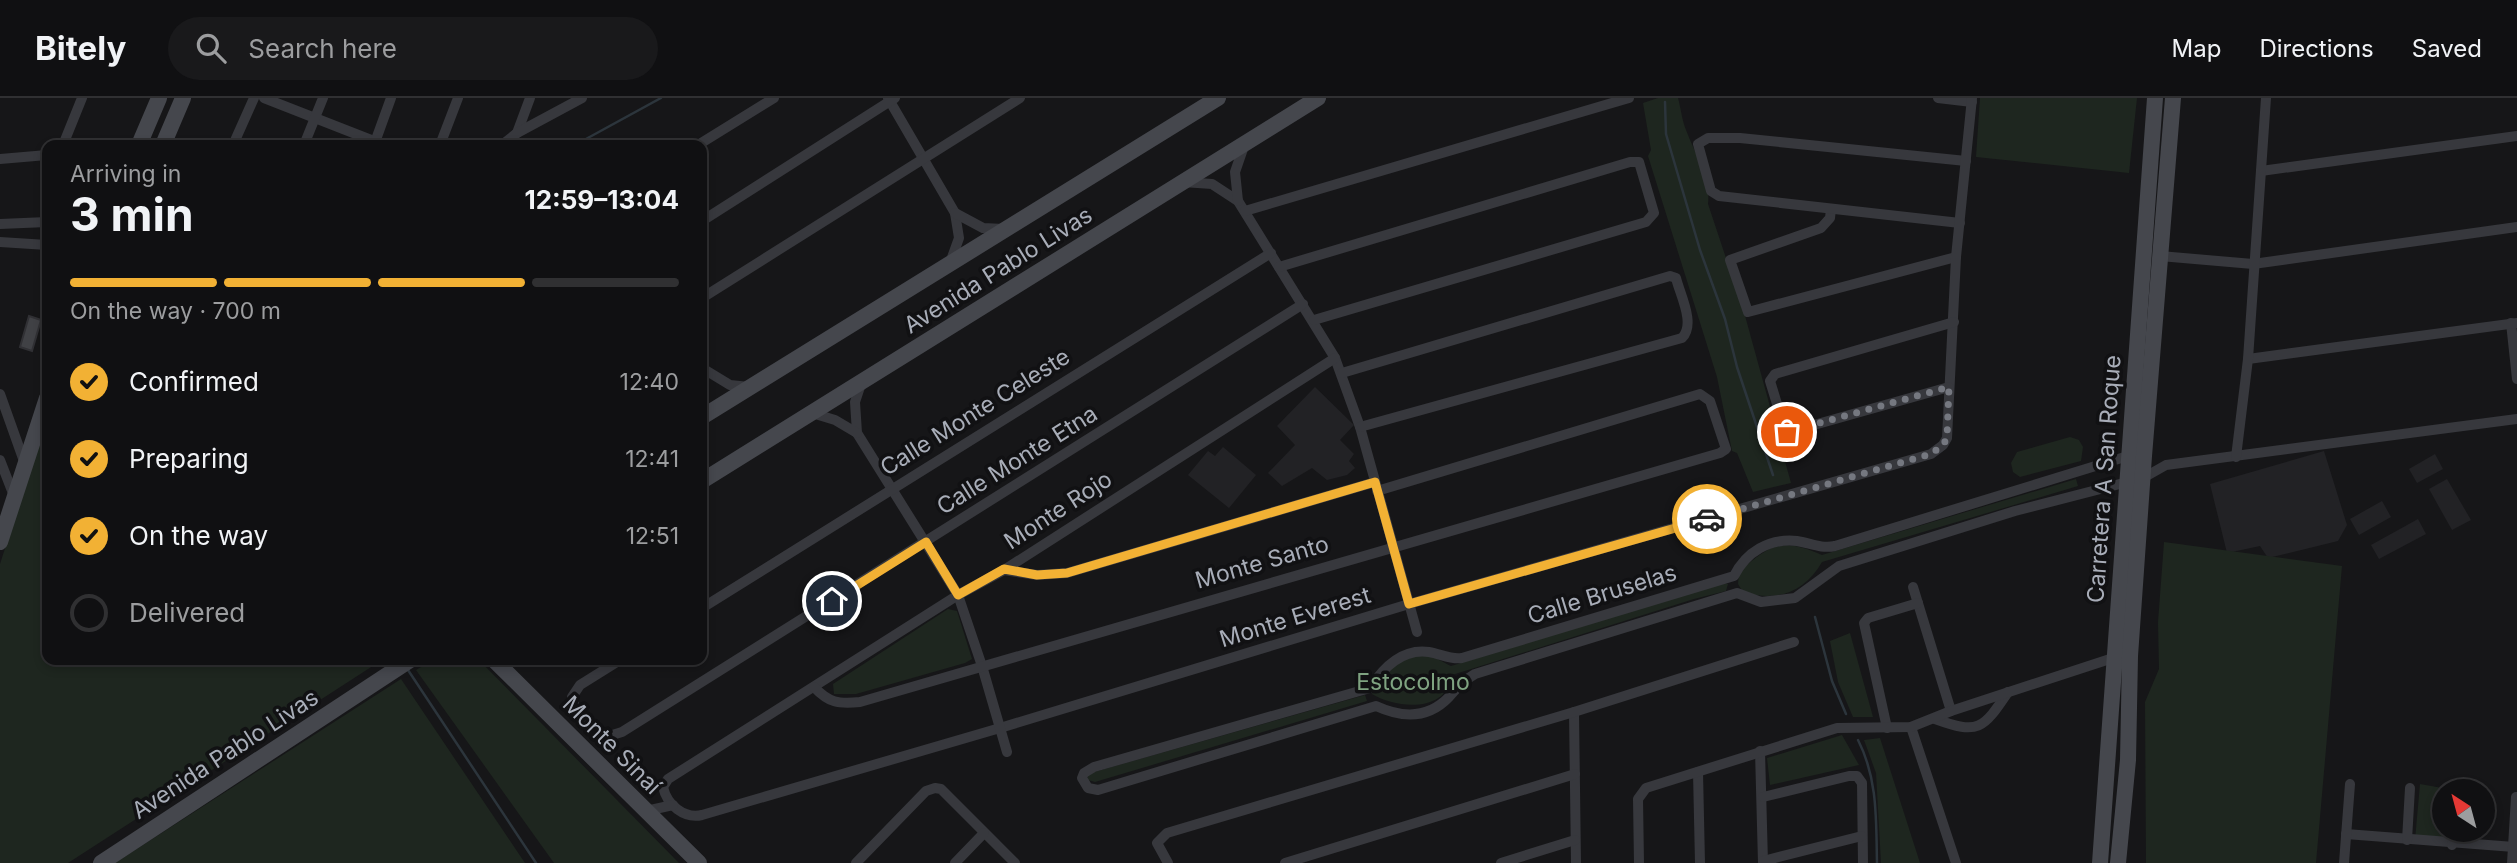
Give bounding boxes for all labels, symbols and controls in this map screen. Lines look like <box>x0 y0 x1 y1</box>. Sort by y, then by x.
search box <box>168 17 658 80</box>
text: Bitely <box>35 28 126 68</box>
icon: search <box>192 29 230 67</box>
text: Search here <box>248 33 397 64</box>
text: Map <box>2172 34 2221 63</box>
text: Directions <box>2259 34 2374 63</box>
text: Saved <box>2412 34 2482 63</box>
text: Arriving in <box>70 160 181 188</box>
text: 12:59–13:04 <box>524 184 679 215</box>
text: 3 min <box>70 186 194 242</box>
street label: Avenida Pablo Livas <box>899 201 1097 339</box>
text: On the way · 700 m <box>70 297 281 325</box>
street label: Calle Monte Celeste <box>875 342 1075 482</box>
street label: Carretera A San Roque <box>2081 354 2127 604</box>
icon: check <box>70 363 108 401</box>
text: Confirmed <box>129 366 259 397</box>
text: 12:40 <box>620 368 679 396</box>
street label: Calle Monte Etna <box>932 399 1102 521</box>
pin <box>1757 402 1817 462</box>
icon: bag <box>1768 413 1806 451</box>
icon: check <box>70 440 108 478</box>
text: Preparing <box>129 443 249 474</box>
text: 12:41 <box>625 445 679 473</box>
street label: Monte Rojo <box>999 465 1117 555</box>
courier <box>1672 484 1742 554</box>
icon: car <box>1688 500 1726 538</box>
icon: check <box>70 517 108 555</box>
text: On the way <box>129 520 268 551</box>
text: 12:51 <box>626 522 679 550</box>
street label: Monte Santo <box>1192 530 1332 594</box>
street label: Calle Bruselas <box>1524 558 1680 630</box>
pin <box>802 571 862 631</box>
street label: Monte Everest <box>1216 581 1374 653</box>
icon: home <box>813 582 851 620</box>
text: Delivered <box>129 597 245 628</box>
park label: Estocolmo <box>1356 668 1470 696</box>
street label: Avenida Pablo Livas <box>126 683 324 825</box>
street label: Monte Sinaí <box>557 690 667 800</box>
north arrow <box>2432 779 2496 842</box>
map controls <box>2432 779 2495 842</box>

